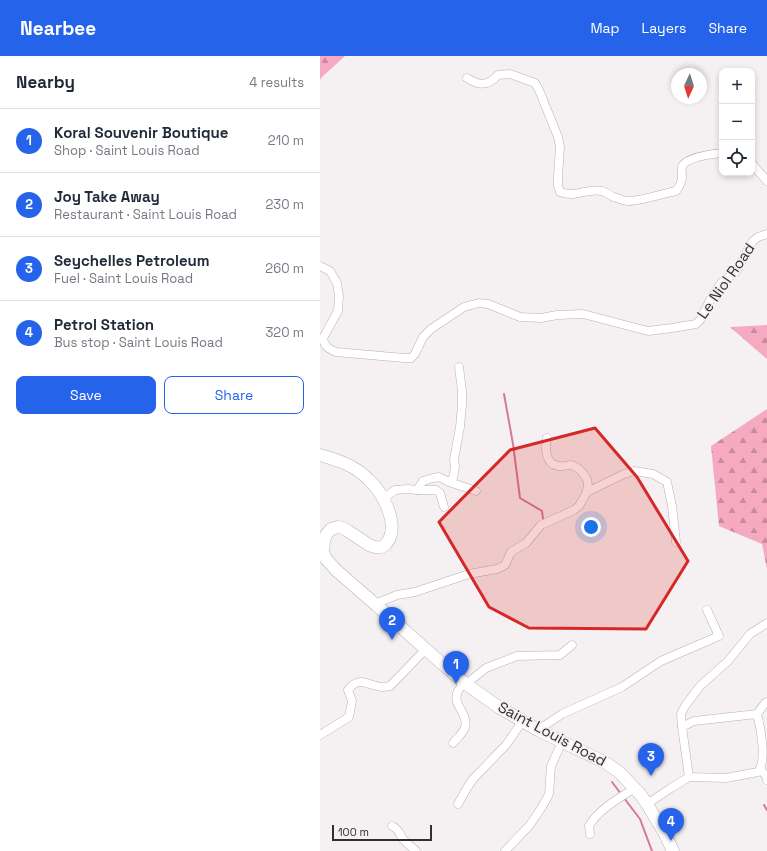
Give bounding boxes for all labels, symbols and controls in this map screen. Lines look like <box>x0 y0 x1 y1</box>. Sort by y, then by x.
text: Nearbee <box>20 16 96 41</box>
text: Map <box>590 19 620 37</box>
text: Layers <box>642 19 686 37</box>
text: Share <box>708 19 747 37</box>
north arrow <box>671 68 707 104</box>
map controls <box>719 68 755 176</box>
button: + <box>719 68 755 104</box>
text: Nearby <box>16 71 75 93</box>
text: 4 results <box>249 74 304 91</box>
button: − <box>719 104 755 140</box>
text: Koral Souvenir Boutique <box>54 123 228 142</box>
text: 1 <box>26 132 32 149</box>
text: 210 m <box>268 132 304 149</box>
button: locate <box>719 140 755 176</box>
text: Shop · Saint Louis Road <box>54 142 200 159</box>
text: Joy Take Away <box>54 187 160 206</box>
text: 2 <box>25 196 33 213</box>
text: 230 m <box>266 196 304 213</box>
text: Restaurant · Saint Louis Road <box>54 206 237 223</box>
street label: Le Niol Road <box>693 239 759 322</box>
text: Seychelles Petroleum <box>54 251 210 270</box>
text: 3 <box>25 260 33 277</box>
text: 260 m <box>265 260 304 277</box>
text: Fuel · Saint Louis Road <box>54 270 193 287</box>
text: Petrol Station <box>54 315 154 334</box>
text: 4 <box>25 324 33 341</box>
text: 320 m <box>265 324 304 341</box>
text: Bus stop · Saint Louis Road <box>54 334 223 351</box>
button: Save <box>16 376 156 414</box>
button: Share <box>164 376 304 414</box>
your location <box>581 517 601 537</box>
pin: 2 <box>379 607 405 640</box>
pin: 1 <box>443 651 469 684</box>
street label: Saint Louis Road <box>495 697 610 770</box>
pin: 3 <box>638 743 664 776</box>
pin: 4 <box>658 808 684 841</box>
scale bar <box>332 823 432 842</box>
text: 100 m <box>338 825 369 839</box>

